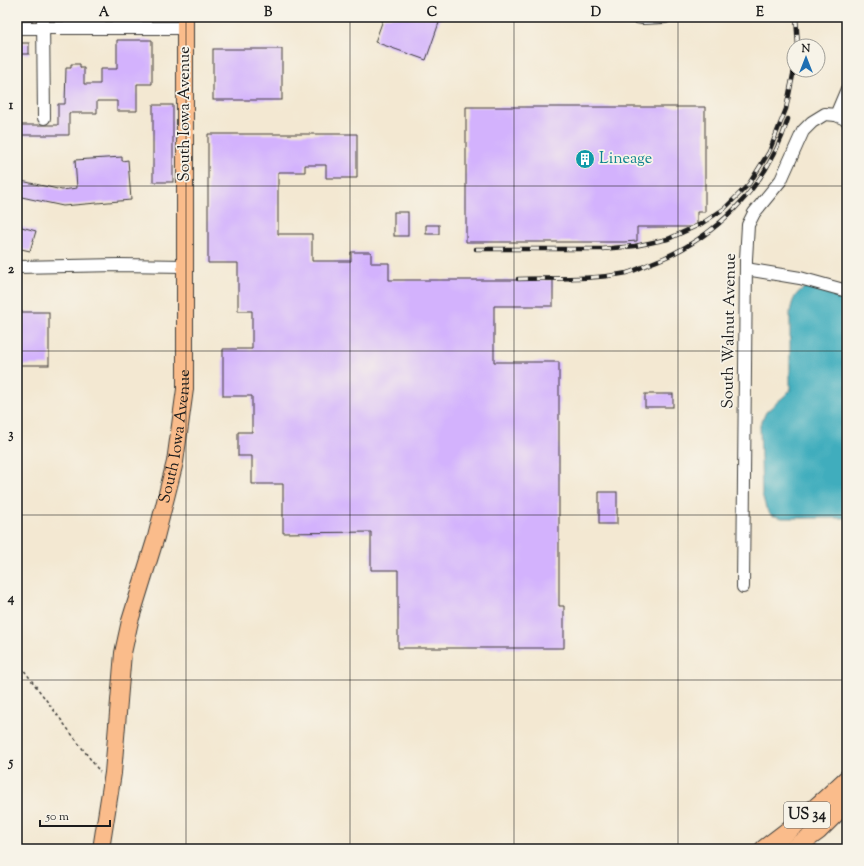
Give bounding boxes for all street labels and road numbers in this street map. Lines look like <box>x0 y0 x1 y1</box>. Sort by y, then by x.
street label: South Iowa Avenue <box>174 46 197 182</box>
street label: South Walnut Avenue <box>717 253 743 409</box>
street label: South Iowa Avenue <box>153 369 197 506</box>
road number: US 34 <box>784 802 830 828</box>

